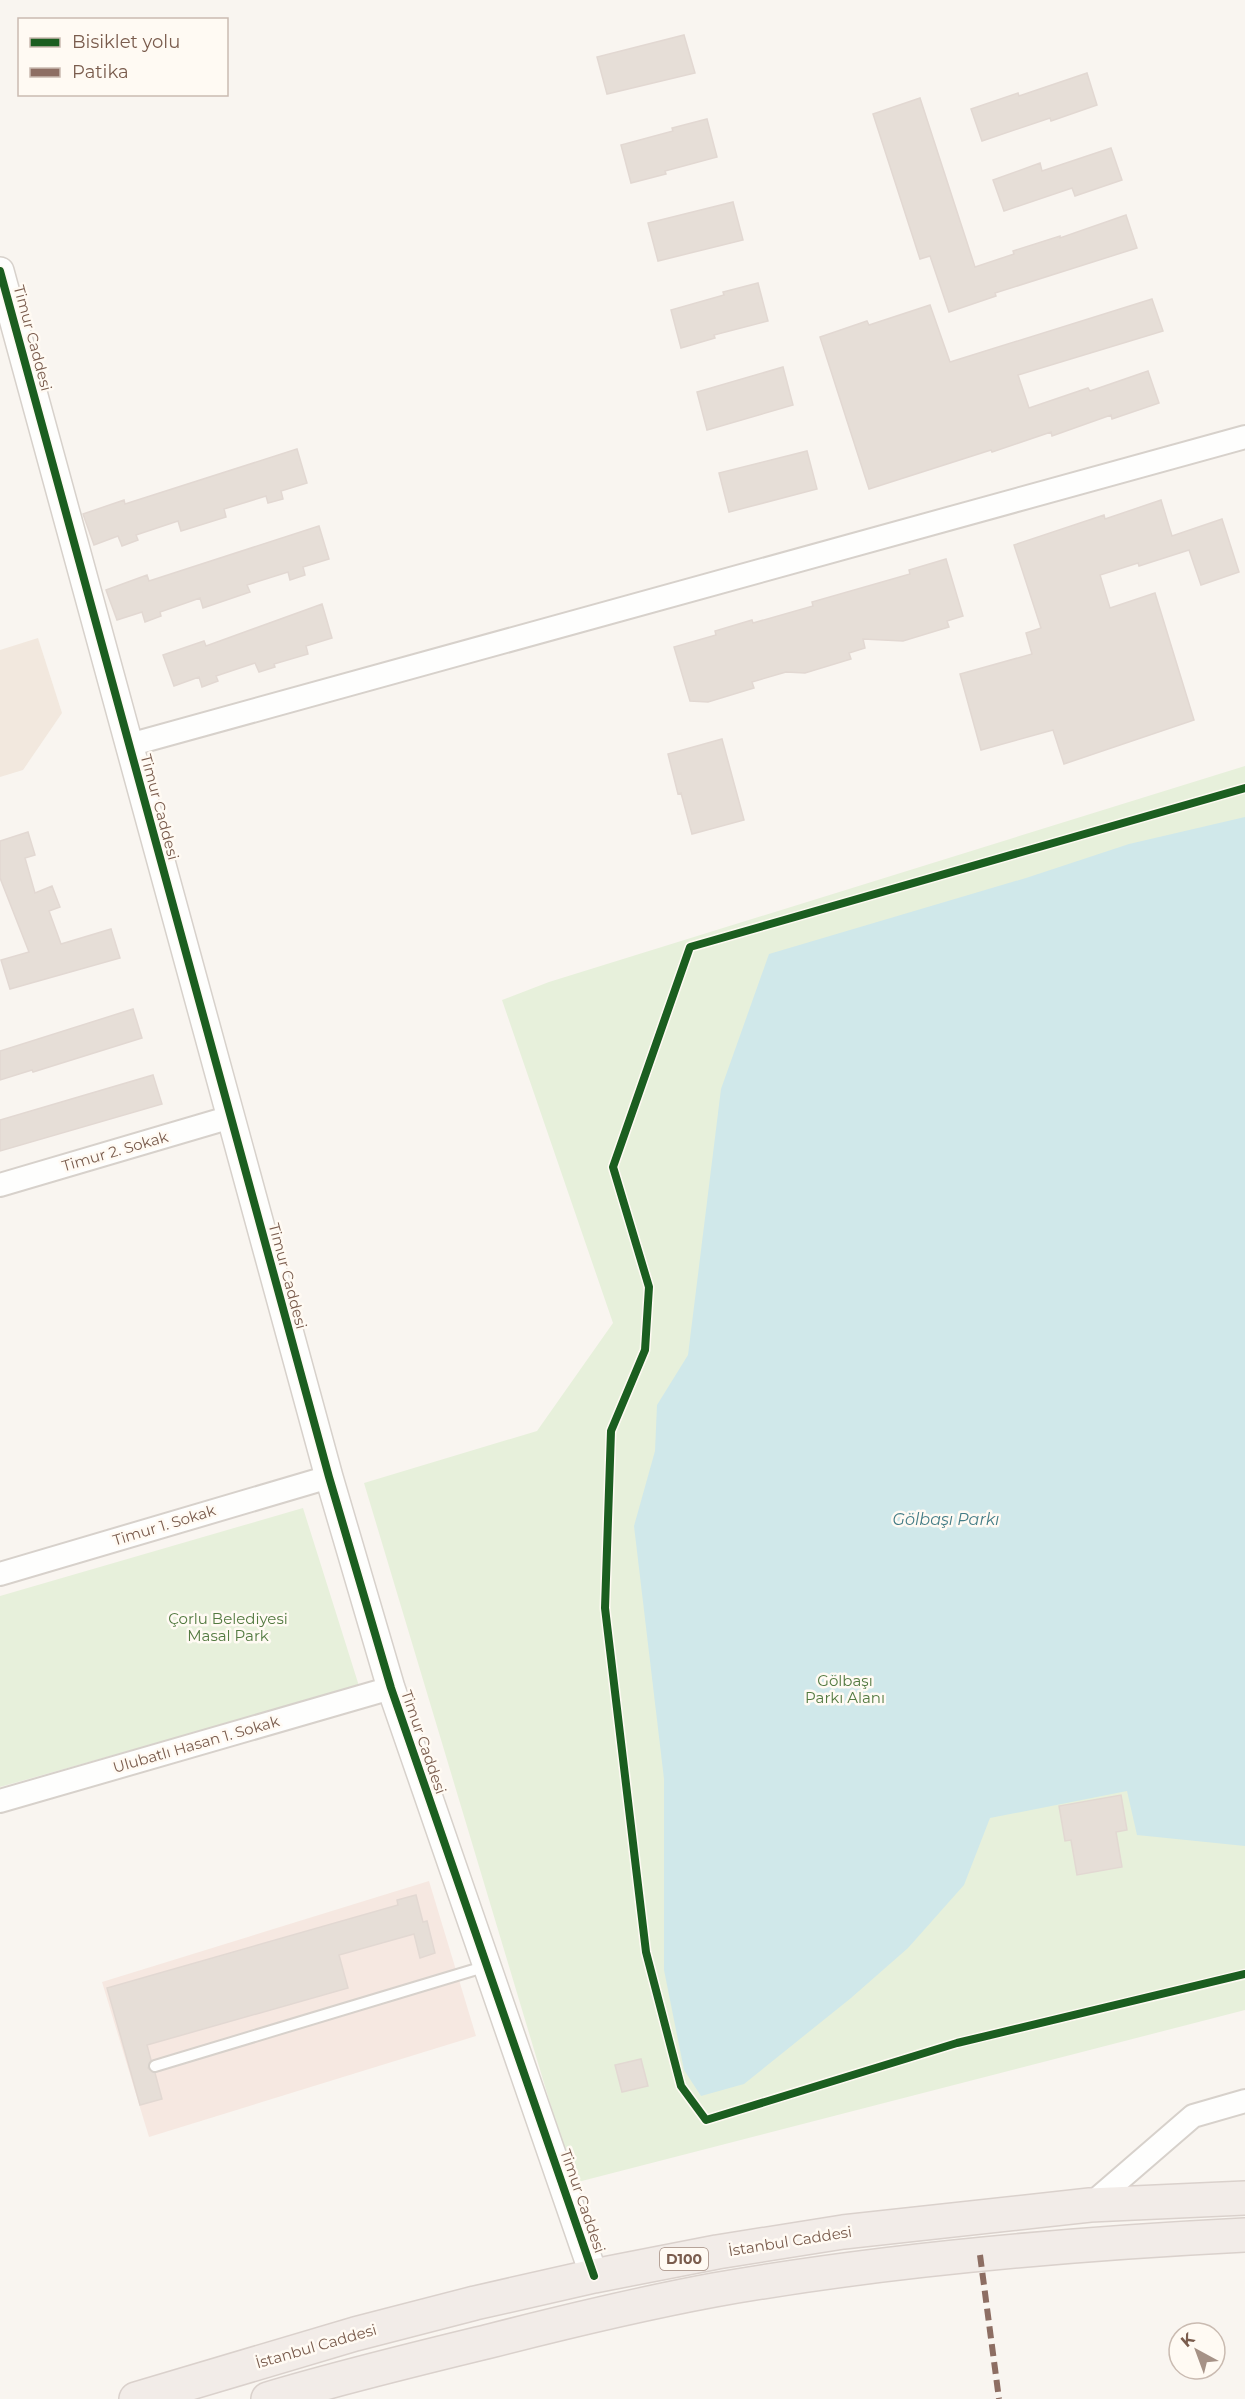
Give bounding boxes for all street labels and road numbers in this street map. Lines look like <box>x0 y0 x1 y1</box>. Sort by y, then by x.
street label: Timur Caddesi <box>10 283 56 393</box>
street label: Timur Caddesi <box>137 752 183 862</box>
street label: Timur 2. Sokak <box>60 1127 170 1175</box>
street label: Timur Caddesi <box>265 1221 311 1331</box>
street label: Timur 1. Sokak <box>110 1500 218 1550</box>
street label: Timur Caddesi <box>397 1688 451 1796</box>
street label: Ulubatlı Hasan 1. Sokak <box>111 1711 281 1777</box>
street label: Timur Caddesi <box>556 2147 610 2255</box>
street label: İstanbul Caddesi <box>727 2222 853 2260</box>
road number: D100 <box>660 2248 708 2270</box>
street label: İstanbul Caddesi <box>253 2320 379 2372</box>

